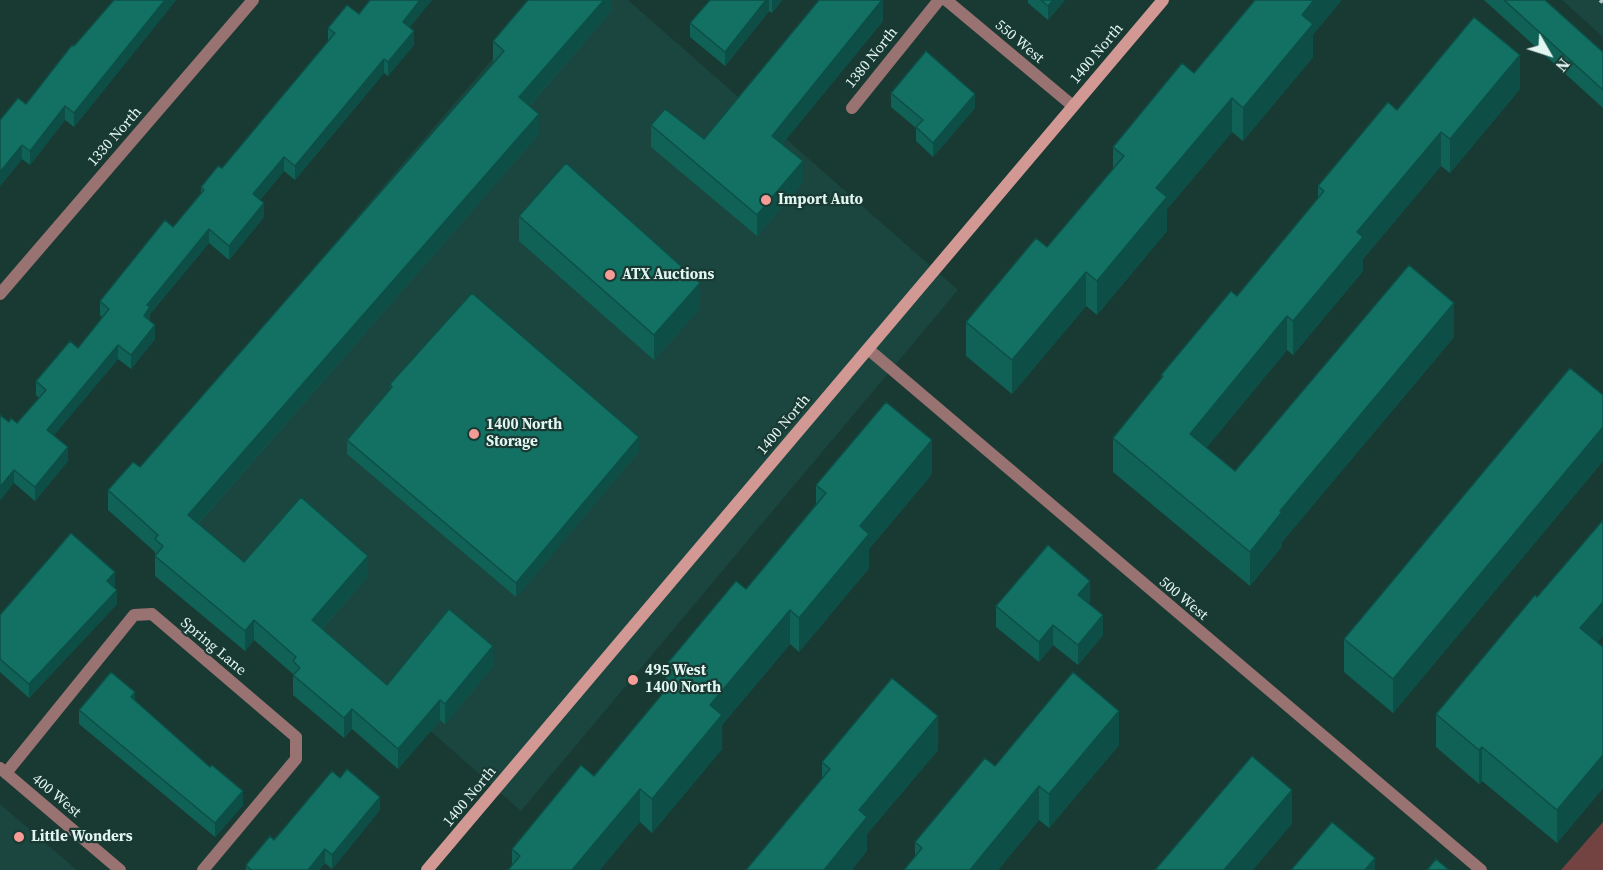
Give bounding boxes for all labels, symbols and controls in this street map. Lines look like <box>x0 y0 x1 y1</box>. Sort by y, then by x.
street label: 550 West <box>991 16 1047 68</box>
street label: 1400 North <box>1067 20 1127 88</box>
street label: 1380 North <box>842 24 902 92</box>
north arrow <box>1519 24 1579 84</box>
text: N <box>1551 54 1575 77</box>
street label: 1330 North <box>84 104 146 170</box>
place label: Import Auto <box>778 191 863 209</box>
marker: Import Auto <box>759 193 773 207</box>
place label: ATX Auctions <box>622 266 714 284</box>
marker: ATX Auctions <box>603 268 617 282</box>
street label: 1400 North <box>754 391 814 459</box>
place label: 1400 North Storage <box>486 416 562 451</box>
marker: 1400 North Storage <box>467 427 481 441</box>
street label: 500 West <box>1155 573 1211 625</box>
street label: Spring Lane <box>176 614 250 680</box>
place label: 495 West 1400 North <box>645 662 721 697</box>
marker: 495 West 1400 North <box>626 673 640 687</box>
street label: 1400 North <box>440 763 500 831</box>
street label: 400 West <box>28 770 84 822</box>
place label: Little Wonders <box>31 828 133 846</box>
marker: Little Wonders <box>12 830 26 844</box>

